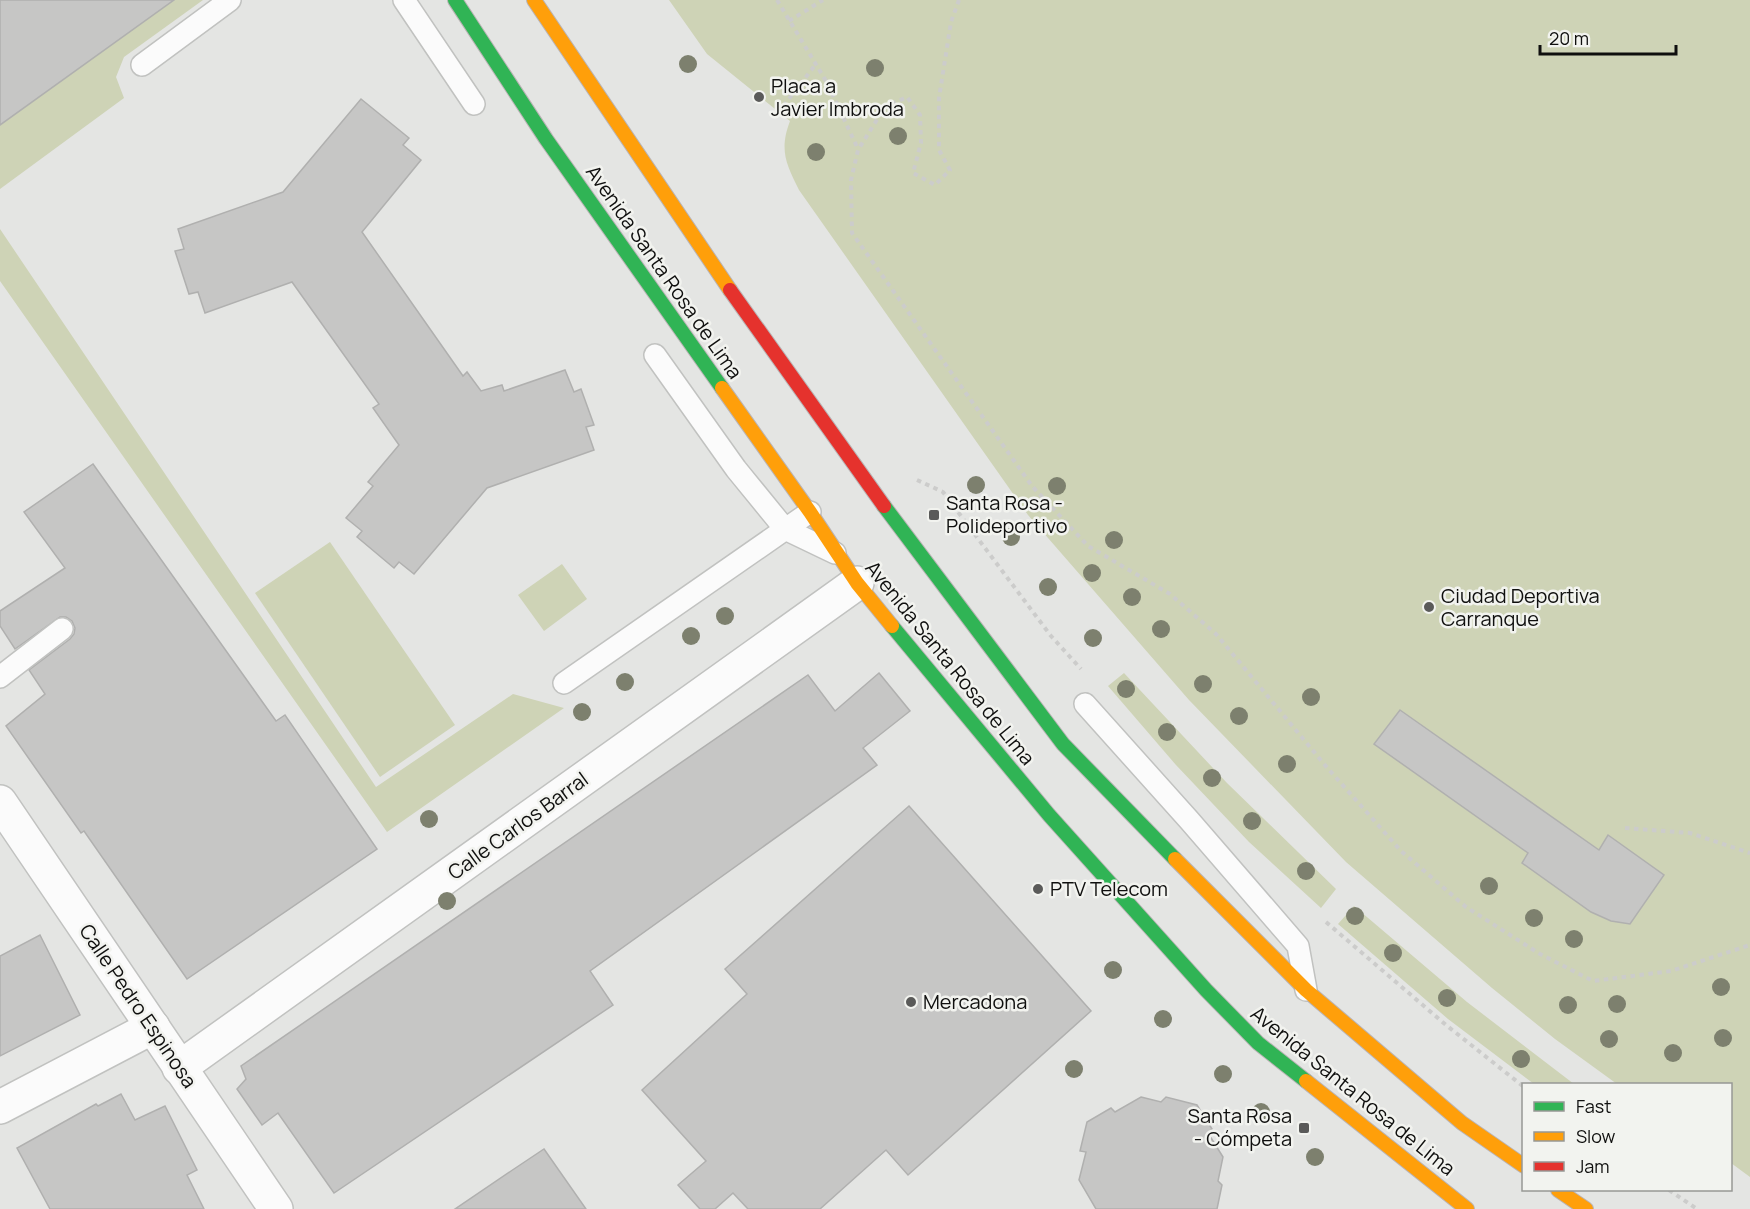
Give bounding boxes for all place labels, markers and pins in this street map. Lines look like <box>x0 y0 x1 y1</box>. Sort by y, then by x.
place label: Placa a Javier Imbroda <box>771 72 904 122</box>
marker: Placa a Javier Imbroda <box>752 90 766 104</box>
place label: Santa Rosa - Polideportivo <box>946 489 1068 539</box>
marker: Santa Rosa - Polideportivo <box>927 508 941 522</box>
place label: Ciudad Deportiva Carranque <box>1441 582 1600 632</box>
marker: Ciudad Deportiva Carranque <box>1422 600 1436 614</box>
place label: PTV Telecom <box>1050 875 1168 902</box>
marker: PTV Telecom <box>1031 882 1045 896</box>
place label: Mercadona <box>923 988 1027 1015</box>
marker: Mercadona <box>904 995 918 1009</box>
place label: Santa Rosa - Cómpeta <box>1188 1102 1292 1152</box>
marker: Santa Rosa - Cómpeta <box>1297 1121 1311 1135</box>

